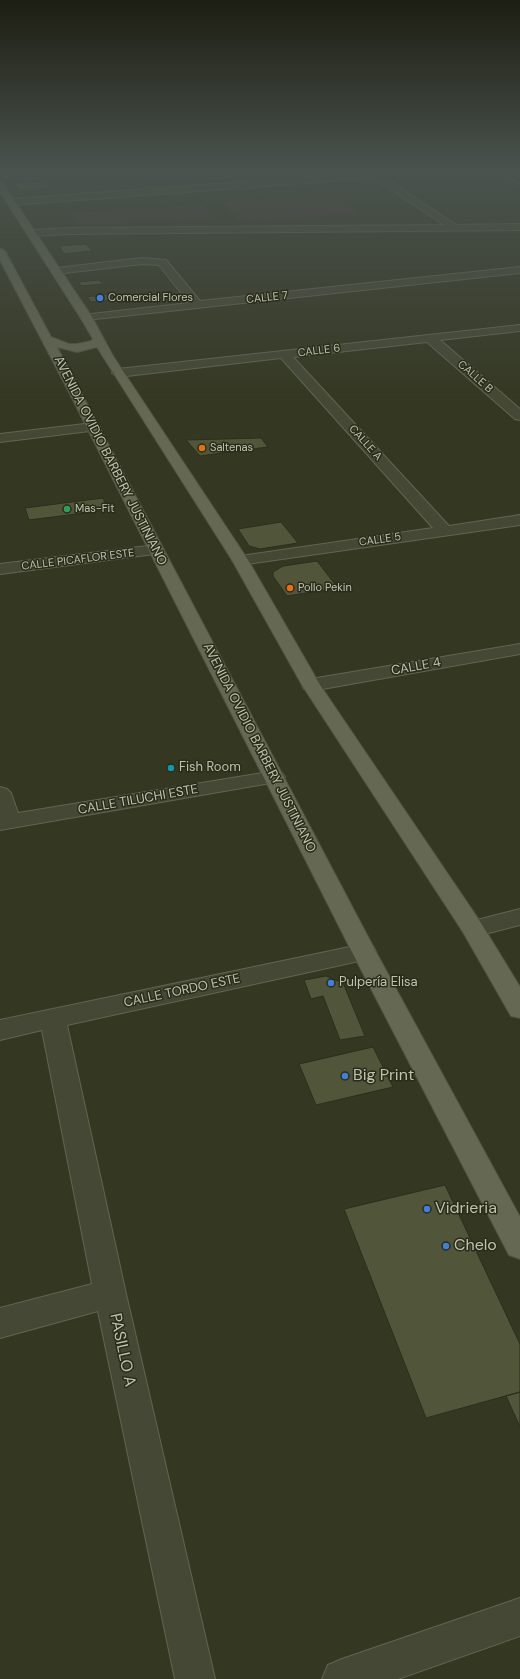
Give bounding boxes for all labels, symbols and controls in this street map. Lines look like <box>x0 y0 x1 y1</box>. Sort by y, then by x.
street label: CALLE 7 <box>246 289 288 307</box>
place label: Comercial Flores <box>108 291 193 305</box>
marker: Comercial Flores <box>95 293 105 303</box>
street label: CALLE 6 <box>297 342 341 360</box>
street label: AVENIDA OVIDIO BARBERY JUSTINIANO <box>50 354 170 568</box>
street label: CALLE B <box>455 358 495 396</box>
street label: CALLE A <box>346 423 384 463</box>
place label: Saltenas <box>210 441 253 455</box>
marker: Saltenas <box>197 443 207 453</box>
place label: Mas-Fit <box>75 502 115 516</box>
marker: Mas-Fit <box>62 504 72 514</box>
street label: CALLE 5 <box>358 531 402 549</box>
street label: CALLE PICAFLOR ESTE <box>21 547 135 573</box>
place label: Pollo Pekin <box>298 581 352 595</box>
marker: Pollo Pekin <box>285 583 295 593</box>
street label: AVENIDA OVIDIO BARBERY JUSTINIANO <box>199 641 319 855</box>
street label: CALLE 4 <box>390 655 442 679</box>
place label: Fish Room <box>179 760 241 776</box>
marker: Fish Room <box>166 763 176 773</box>
street label: CALLE TILUCHI ESTE <box>77 782 199 818</box>
street label: CALLE TORDO ESTE <box>122 971 242 1011</box>
place label: Pulpería Elisa <box>339 975 418 991</box>
marker: Pulpería Elisa <box>326 978 336 988</box>
place label: Big Print <box>353 1066 414 1086</box>
marker: Big Print <box>340 1071 350 1081</box>
place label: Vidrieria <box>435 1199 497 1219</box>
marker: Vidrieria <box>422 1204 432 1214</box>
place label: Chelo <box>454 1236 497 1256</box>
marker: Chelo <box>441 1241 451 1251</box>
street label: PASILLO A <box>105 1312 139 1388</box>

